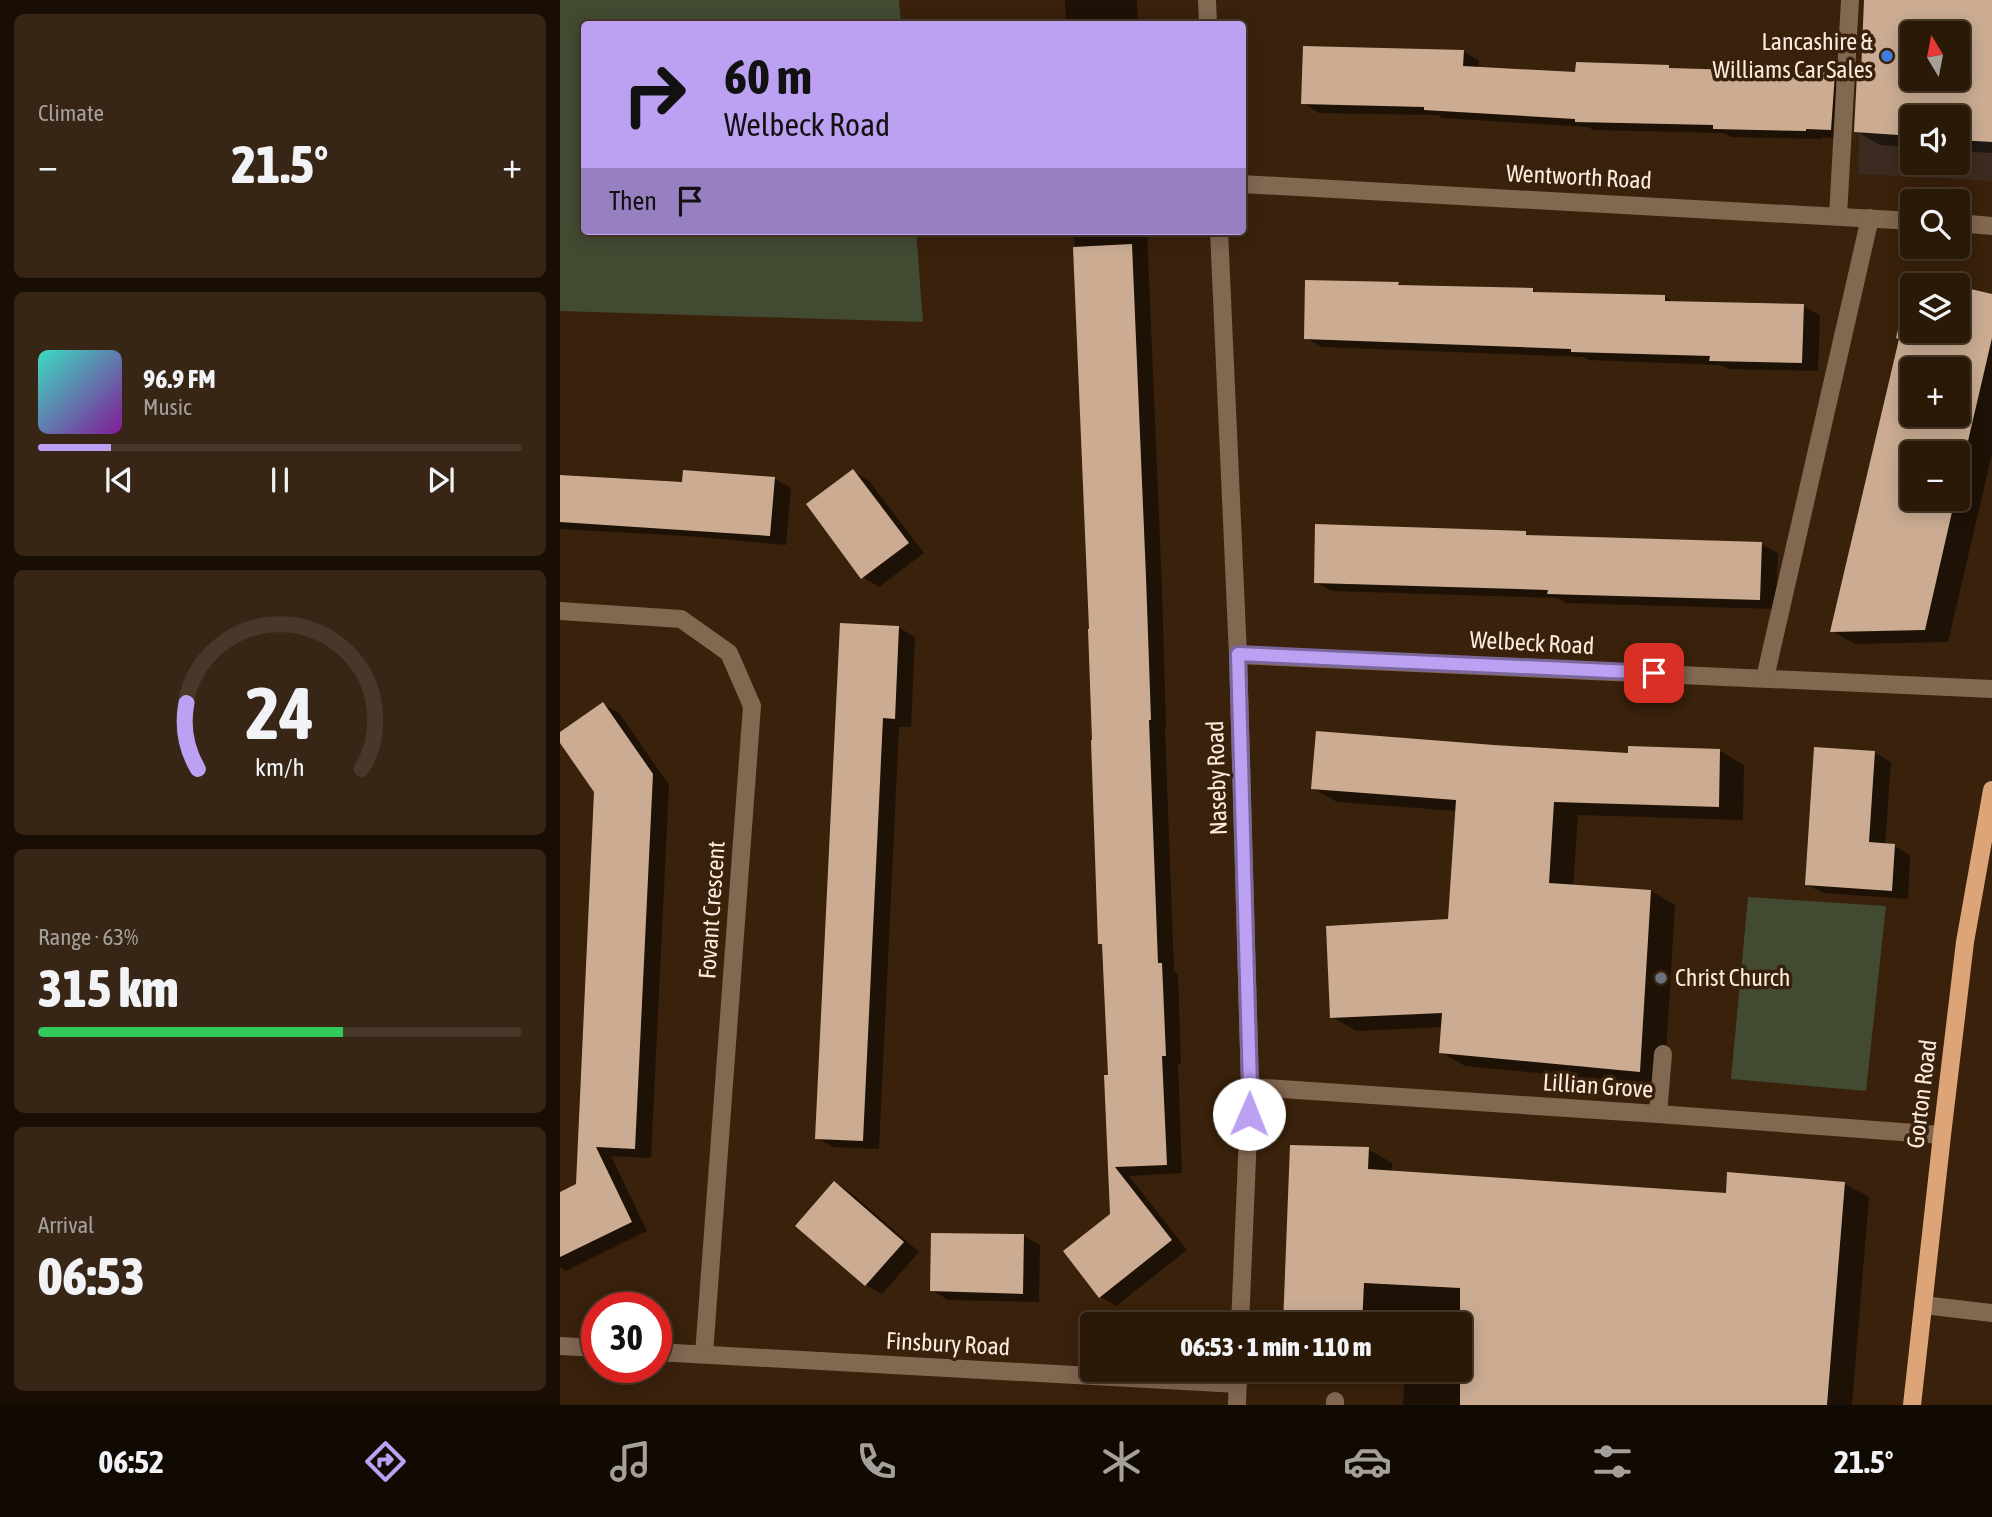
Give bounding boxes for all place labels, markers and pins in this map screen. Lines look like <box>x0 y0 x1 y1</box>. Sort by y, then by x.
place label: Lancashire & Williams Car Sales <box>1713 28 1874 83</box>
marker: Lancashire & Williams Car Sales <box>1879 48 1895 64</box>
pin <box>1624 643 1684 703</box>
place label: Christ Church <box>1675 964 1790 991</box>
marker: Christ Church <box>1653 970 1669 986</box>

